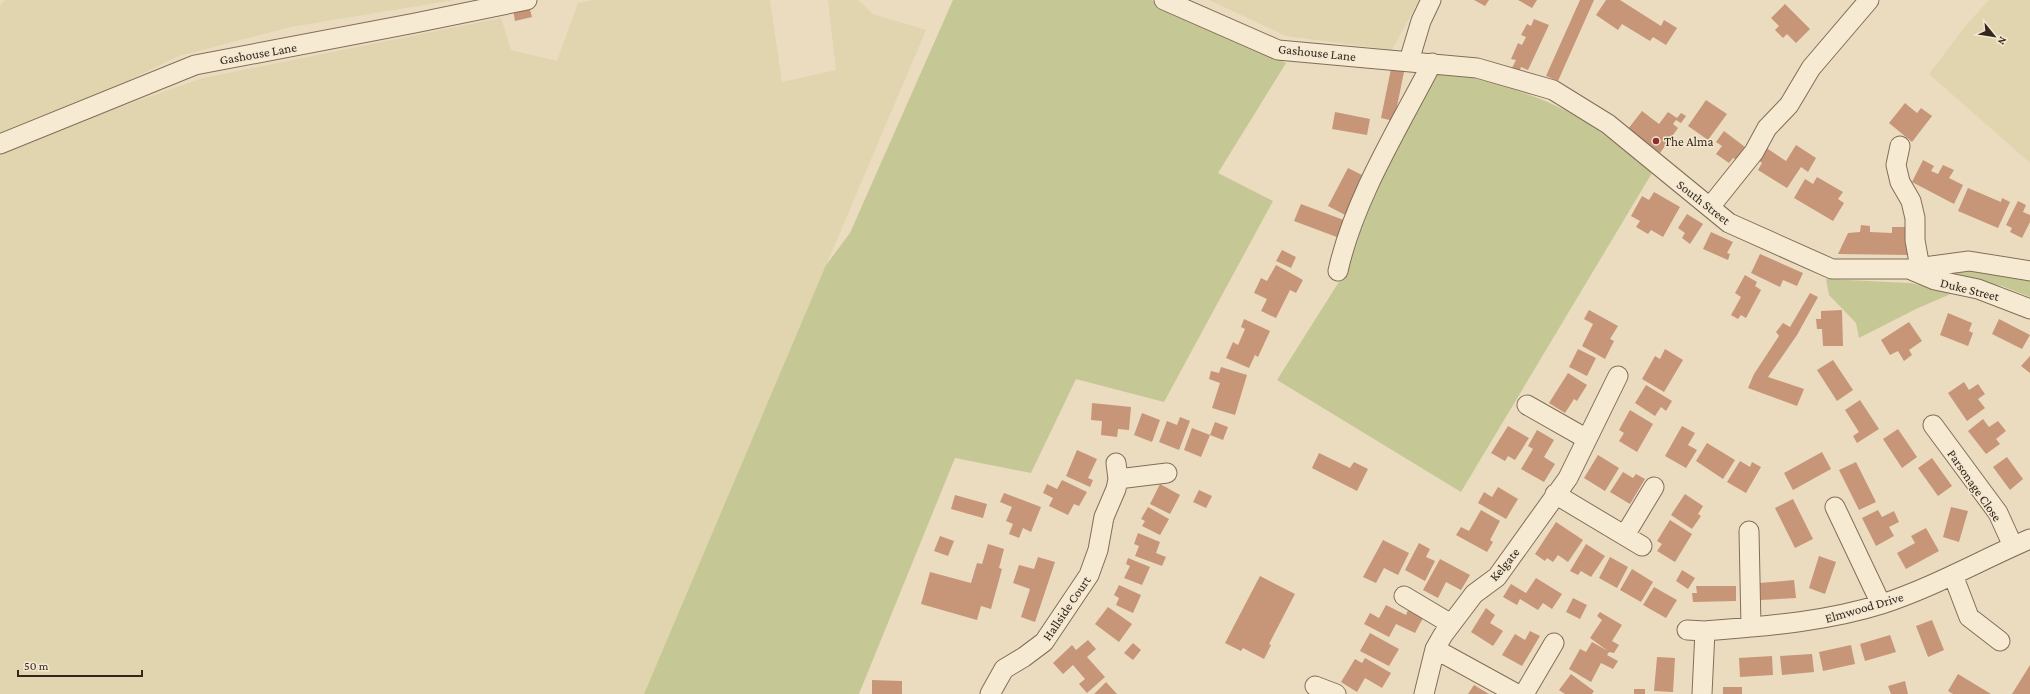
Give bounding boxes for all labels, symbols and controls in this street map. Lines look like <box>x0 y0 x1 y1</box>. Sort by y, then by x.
north arrow <box>1974 16 2014 56</box>
text: N <box>1995 35 2010 48</box>
street label: Gashouse Lane <box>218 39 298 68</box>
street label: Gashouse Lane <box>1277 41 1357 64</box>
place label: The Alma <box>1664 134 1713 149</box>
marker: The Alma <box>1651 136 1661 146</box>
street label: South Street <box>1674 177 1734 228</box>
street label: Duke Street <box>1939 275 2002 304</box>
street label: Parsonage Close <box>1944 447 2005 524</box>
street label: Kelgate <box>1486 544 1523 584</box>
street label: Hallside Court <box>1039 573 1094 643</box>
street label: Elmwood Drive <box>1823 589 1905 626</box>
scale bar <box>18 652 142 678</box>
text: 50 m <box>24 659 49 673</box>

